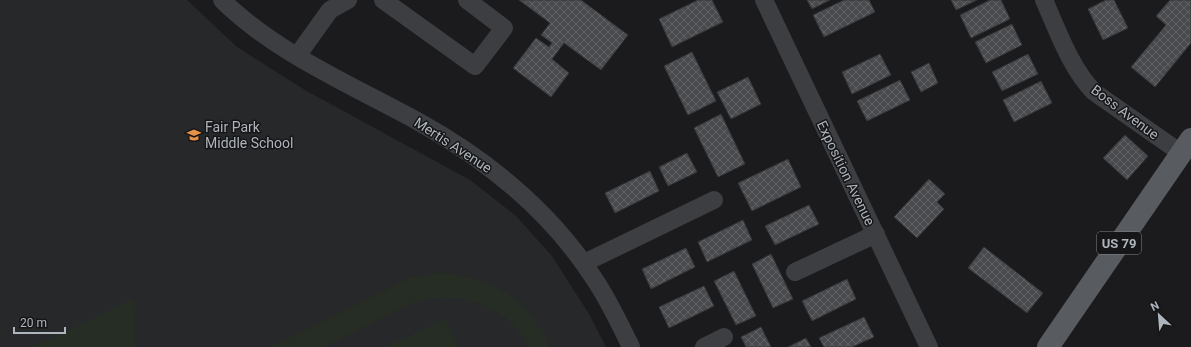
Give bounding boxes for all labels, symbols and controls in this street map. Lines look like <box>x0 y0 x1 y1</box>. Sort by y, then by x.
street label: Boss Avenue <box>1088 81 1162 143</box>
street label: Mertis Avenue <box>411 114 495 176</box>
street label: Exposition Avenue <box>814 118 878 228</box>
place label: Fair Park Middle School <box>205 119 293 151</box>
school or university icon: Fair Park Middle School <box>186 127 202 143</box>
road number: US 79 <box>1097 232 1141 254</box>
north arrow <box>1139 295 1179 335</box>
text: N <box>1148 299 1161 314</box>
scale bar <box>14 309 65 335</box>
text: 20 m <box>20 316 47 330</box>

